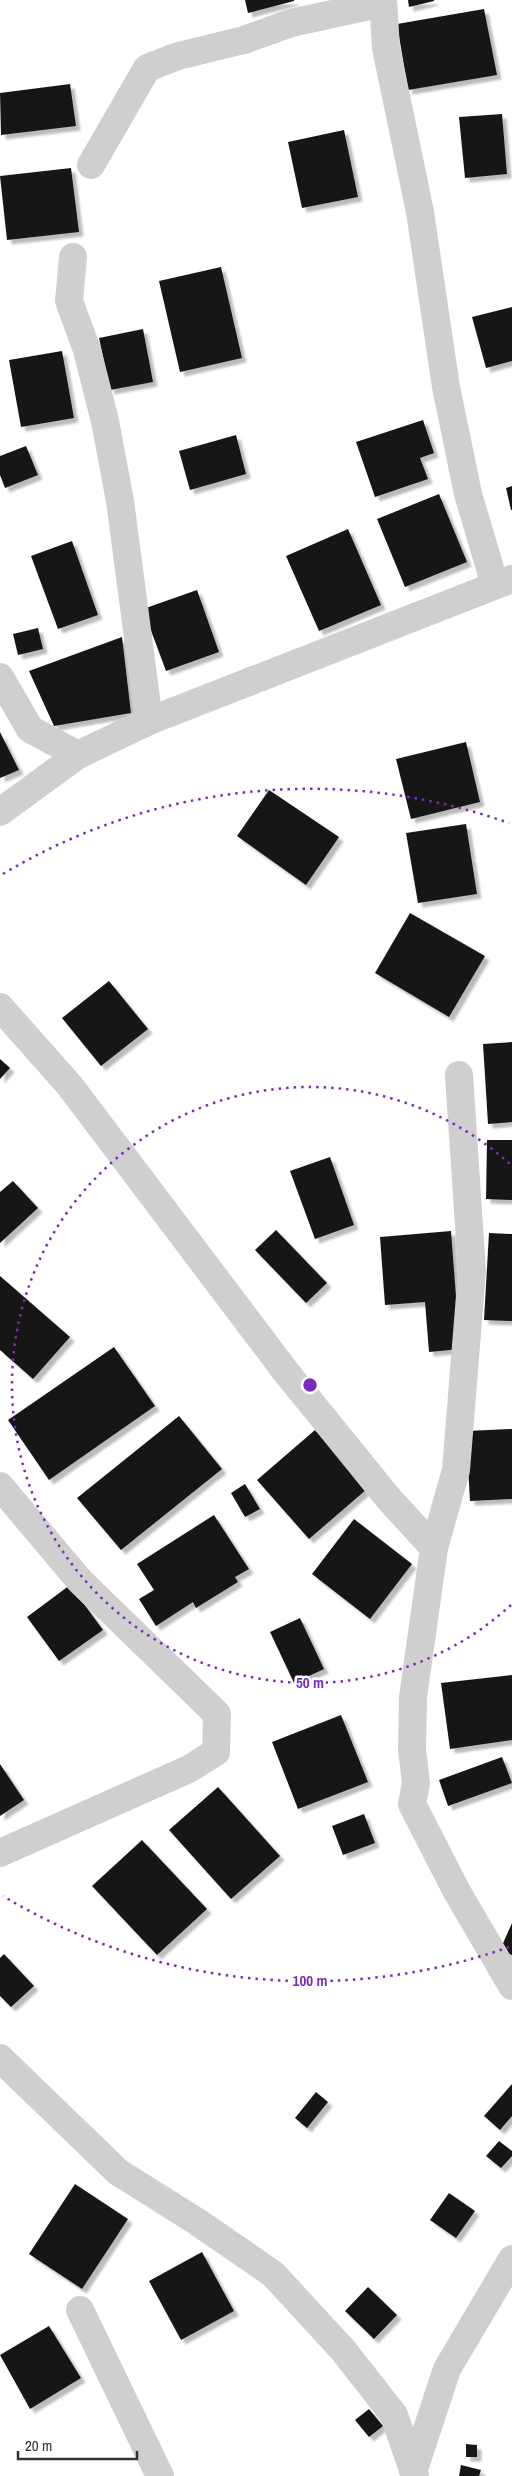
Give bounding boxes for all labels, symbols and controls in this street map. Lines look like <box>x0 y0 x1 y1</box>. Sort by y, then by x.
centre of rings <box>301 1376 319 1394</box>
text: 50 m <box>296 1672 324 1693</box>
text: 100 m <box>293 1970 327 1991</box>
scale bar <box>18 2428 136 2460</box>
text: 20 m <box>25 2435 52 2456</box>

